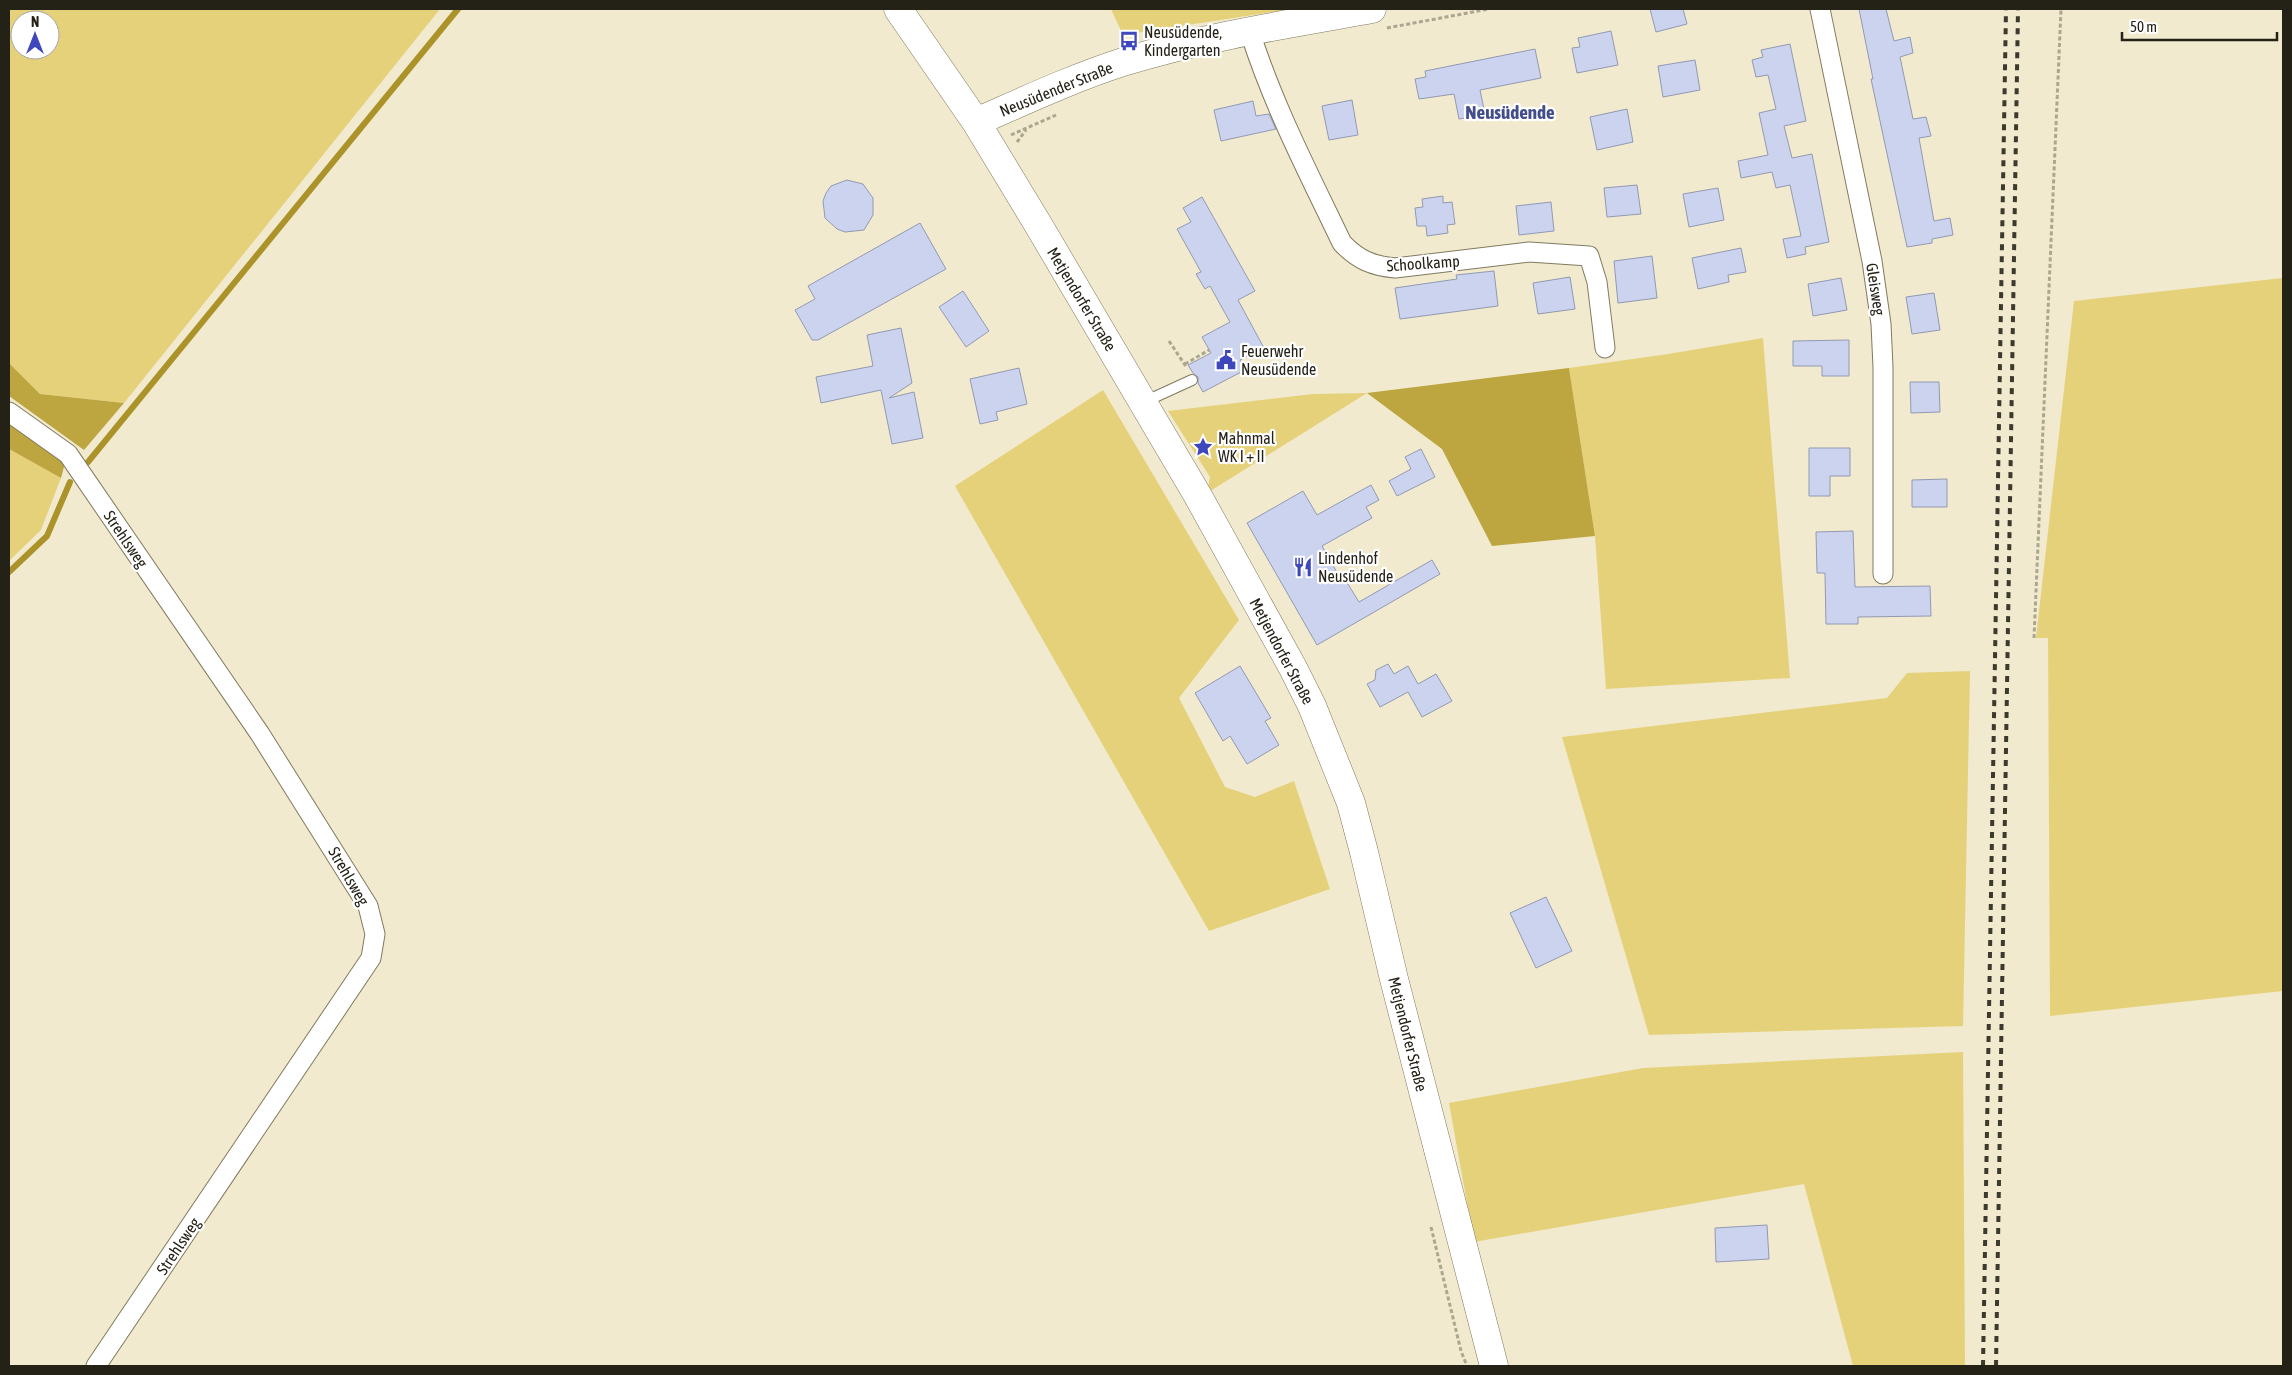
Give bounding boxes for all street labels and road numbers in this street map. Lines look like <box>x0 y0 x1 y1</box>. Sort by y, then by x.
street label: Neusüdender Straße <box>997 58 1115 120</box>
street label: Metjendorfer Straße <box>1043 244 1120 355</box>
street label: Schoolkamp <box>1386 251 1460 276</box>
street label: Gleisweg <box>1862 262 1889 317</box>
street label: Strehlsweg <box>100 507 152 571</box>
street label: Metjendorfer Straße <box>1246 595 1318 708</box>
street label: Strehlsweg <box>324 844 373 909</box>
street label: Metjendorfer Straße <box>1384 975 1431 1093</box>
street label: Strehlsweg <box>153 1214 204 1278</box>

